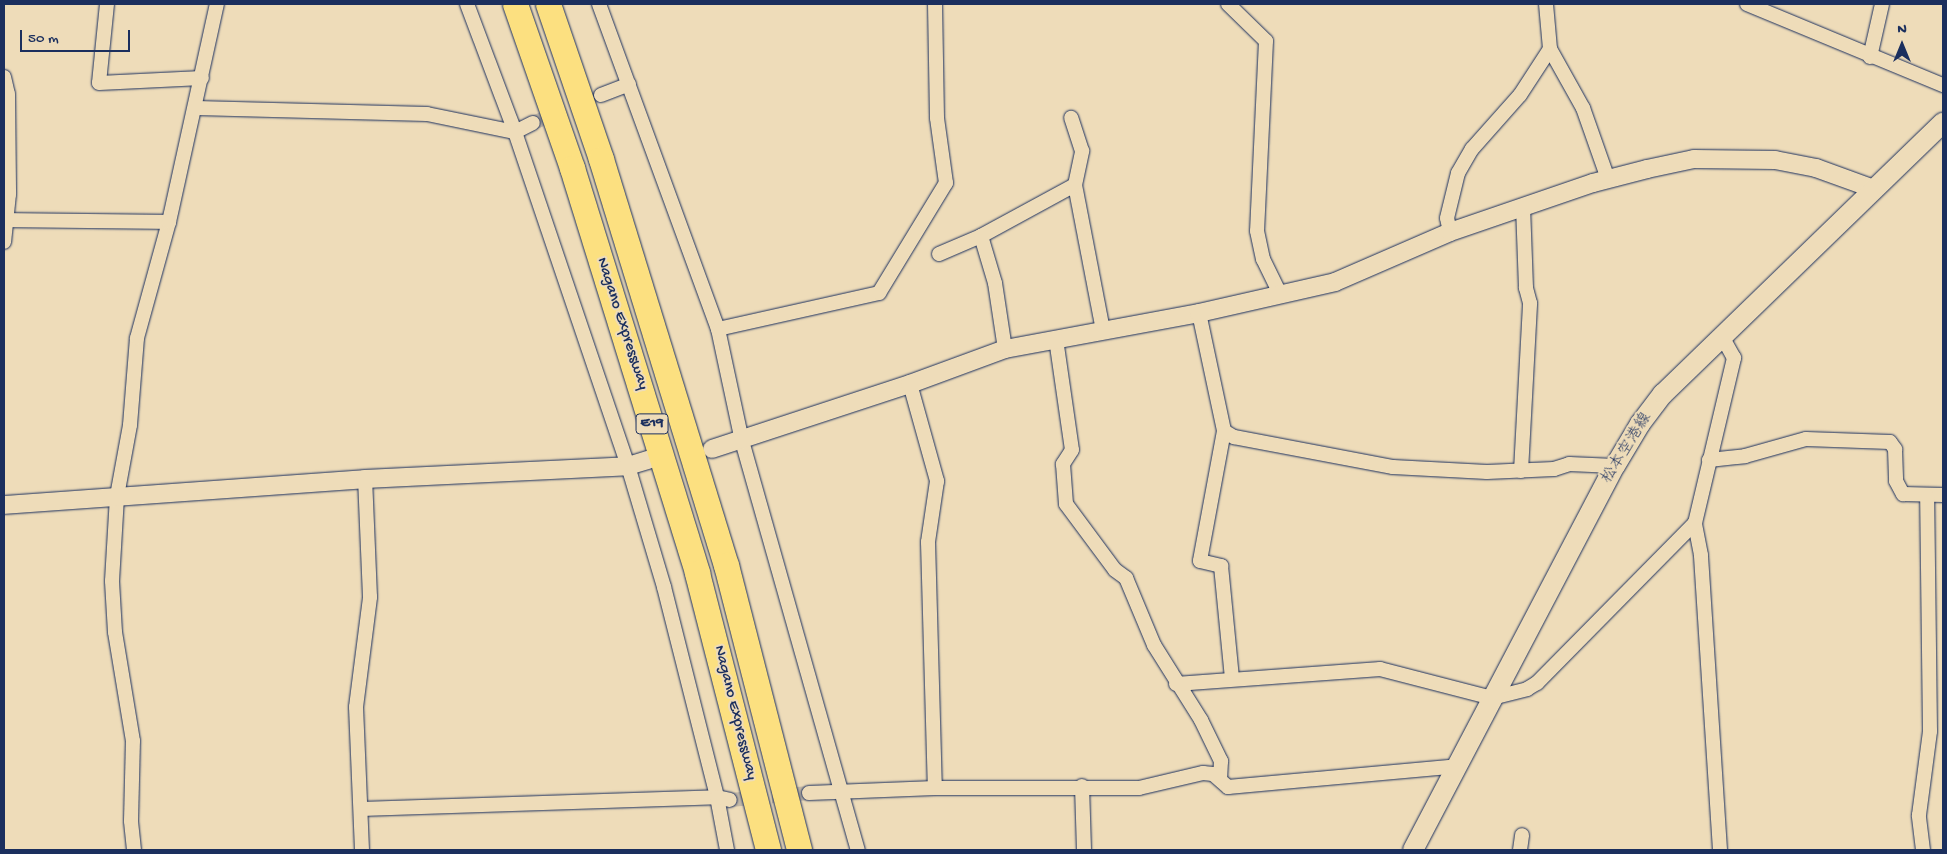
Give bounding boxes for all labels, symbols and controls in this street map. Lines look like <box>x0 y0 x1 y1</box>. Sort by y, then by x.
scale bar <box>22 20 132 52</box>
north arrow <box>1877 20 1927 70</box>
text: N <box>1897 21 1907 38</box>
text: 50 m <box>28 30 59 48</box>
street label: Nagano Expressway <box>591 255 651 393</box>
street label: 松本空港線 <box>1599 410 1657 488</box>
road number: E19 <box>634 412 670 436</box>
street label: Nagano Expressway <box>708 644 760 782</box>

